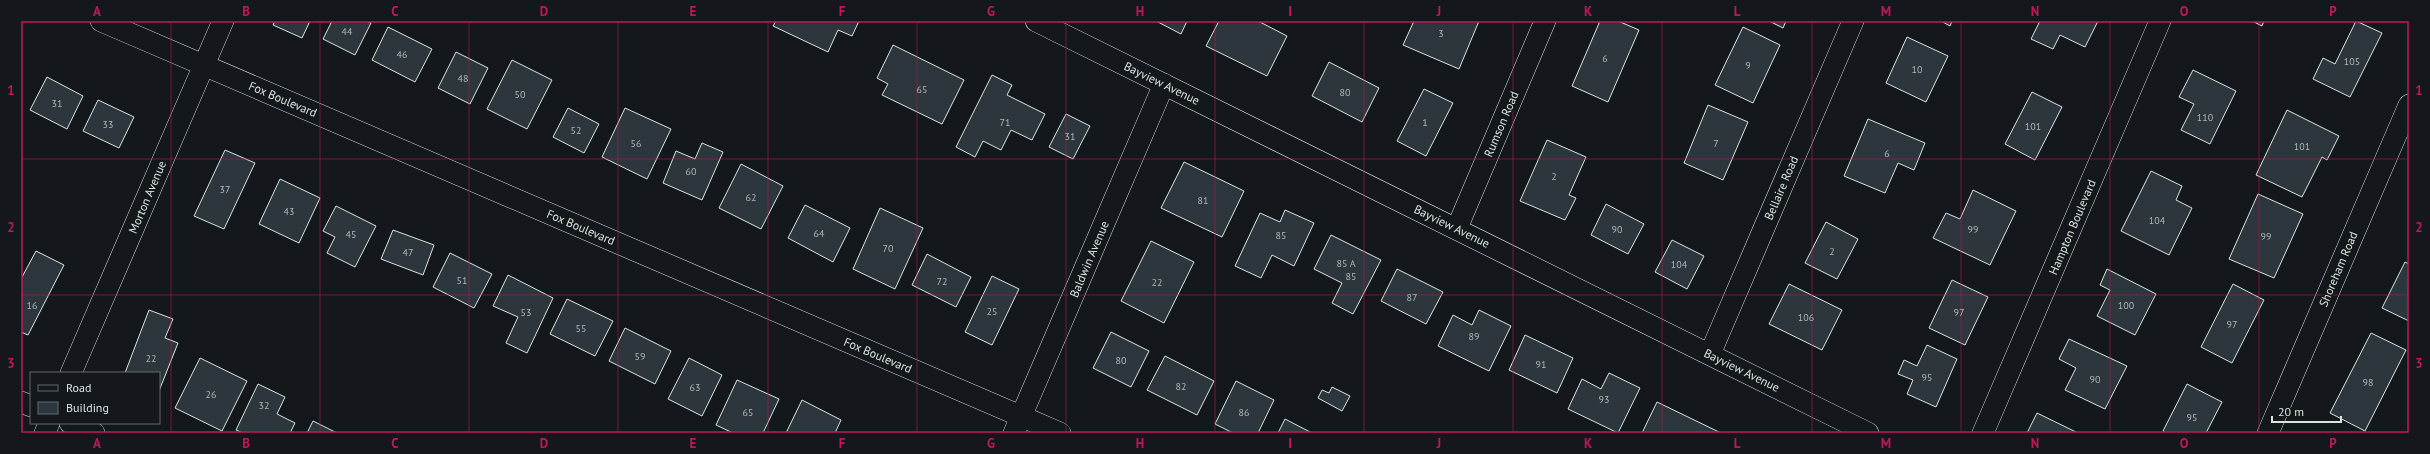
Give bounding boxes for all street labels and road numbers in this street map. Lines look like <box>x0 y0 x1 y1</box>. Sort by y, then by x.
street label: Bayview Avenue <box>1122 58 1202 108</box>
street label: Fox Boulevard <box>247 78 319 120</box>
street label: Rumson Road <box>1480 89 1522 159</box>
street label: Bellaire Road <box>1761 154 1801 222</box>
street label: Morton Avenue <box>125 158 169 236</box>
street label: Hampton Boulevard <box>2045 177 2099 277</box>
street label: Bayview Avenue <box>1412 201 1492 251</box>
street label: Fox Boulevard <box>545 206 617 248</box>
street label: Baldwin Avenue <box>1066 218 1112 300</box>
street label: Shoreham Road <box>2315 229 2361 309</box>
street label: Fox Boulevard <box>842 334 914 376</box>
street label: Bayview Avenue <box>1702 345 1782 395</box>

